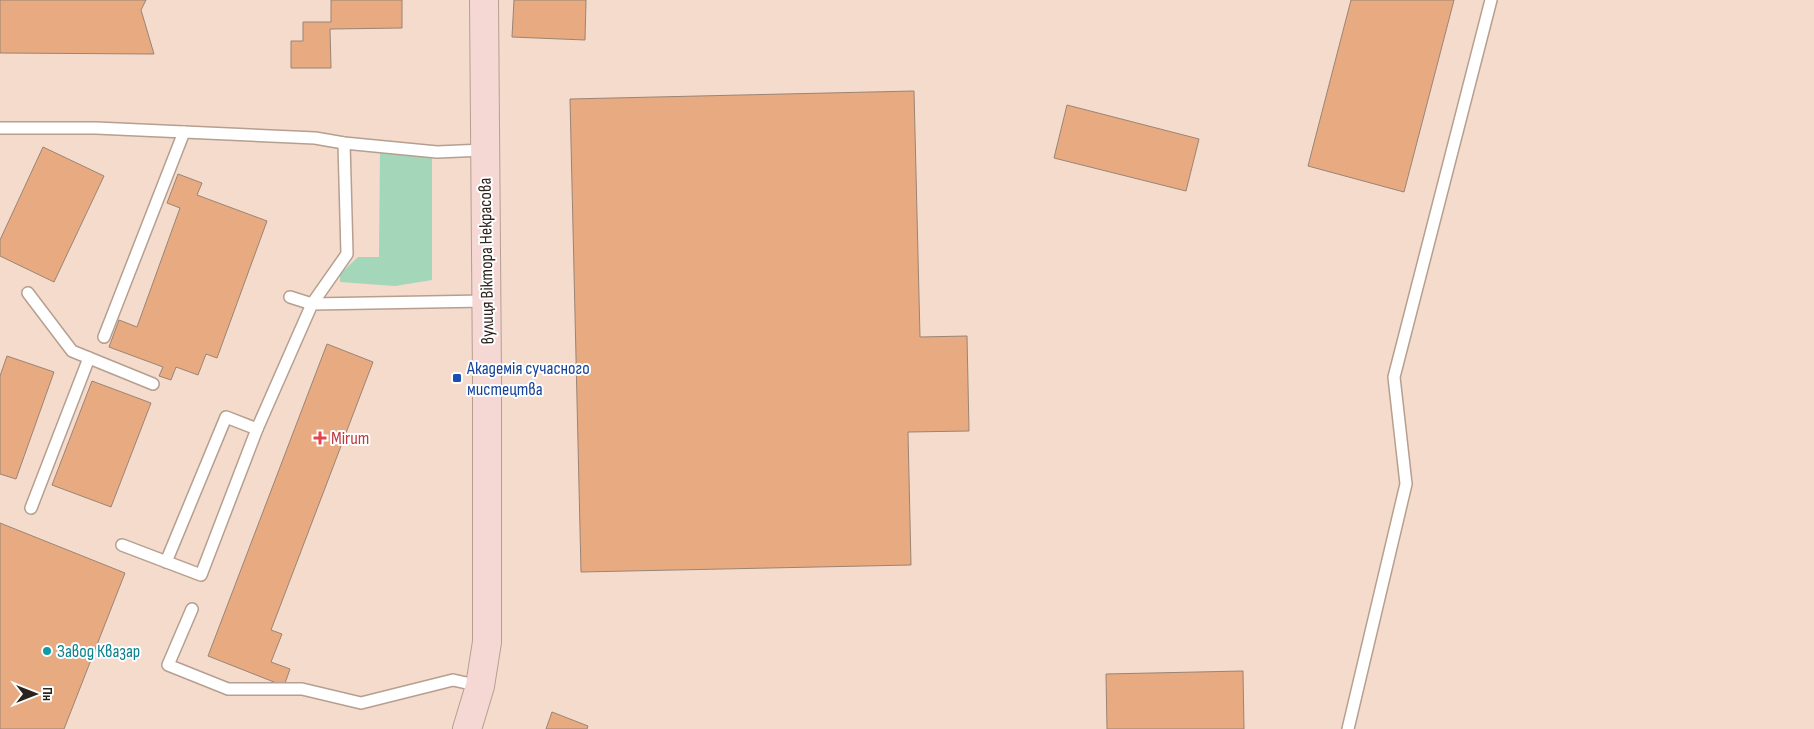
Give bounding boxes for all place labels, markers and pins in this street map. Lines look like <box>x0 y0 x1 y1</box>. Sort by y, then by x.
place label: Академія сучасного мистецтва <box>466 358 590 400</box>
marker: Академія сучасного мистецтва <box>451 372 463 384</box>
place label: Mirum <box>331 428 369 449</box>
marker: Mirum <box>313 431 327 445</box>
place label: Завод Квазар <box>57 641 140 662</box>
marker: Завод Квазар <box>41 645 53 657</box>

